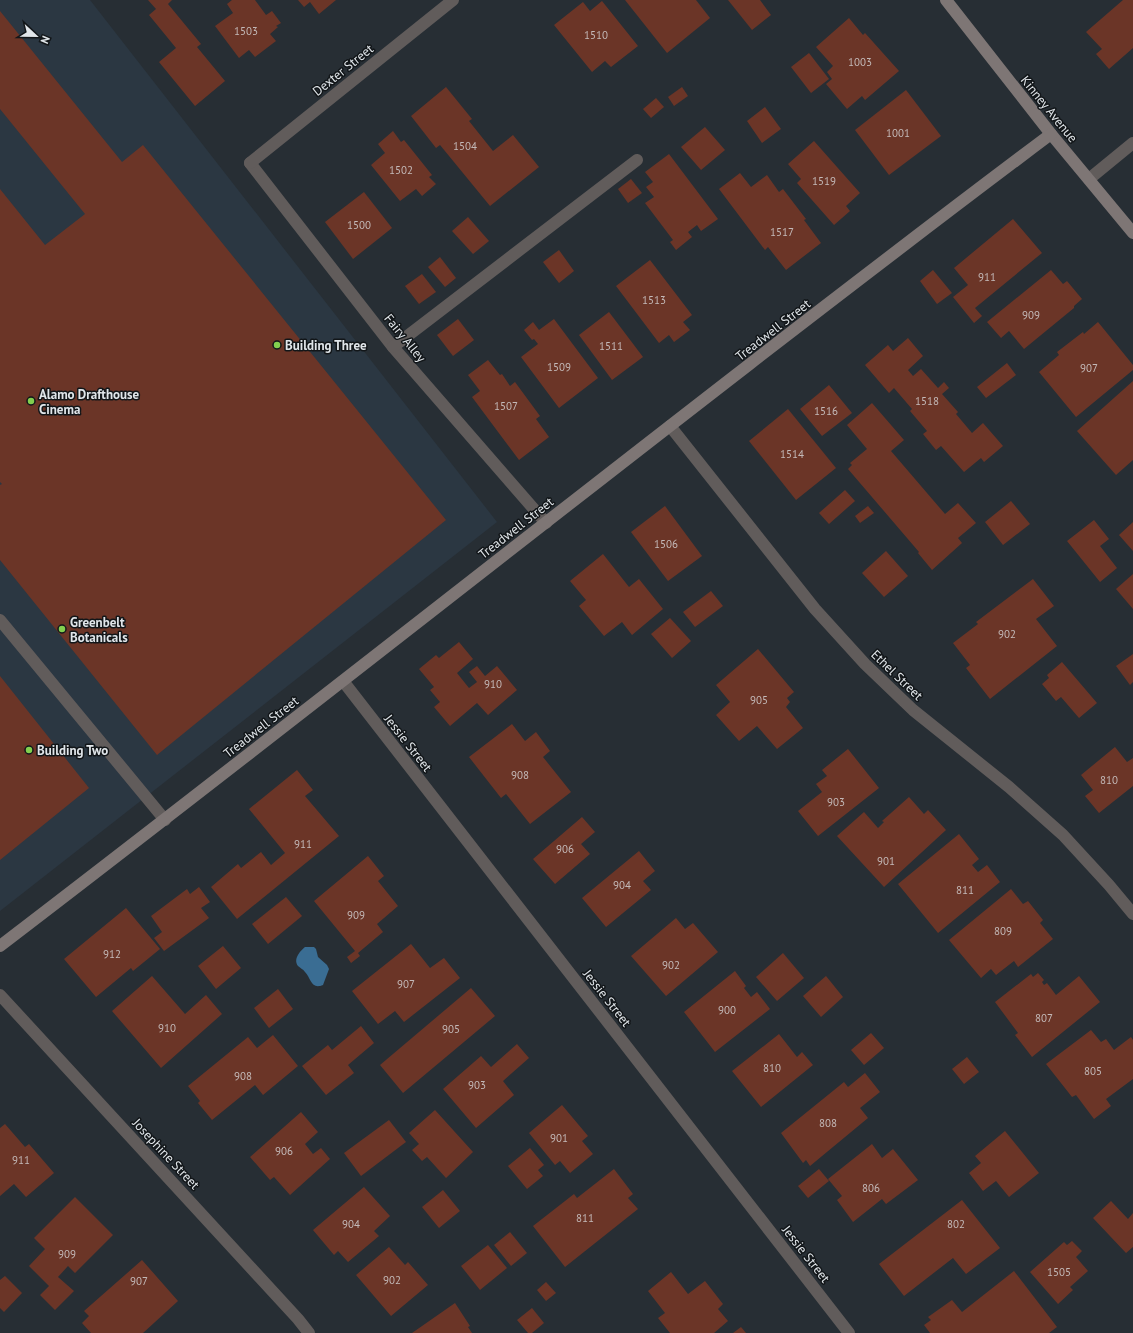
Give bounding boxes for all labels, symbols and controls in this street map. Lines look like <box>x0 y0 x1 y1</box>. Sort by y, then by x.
north arrow <box>16 16 56 56</box>
house number: 1503 <box>234 24 258 38</box>
house number: 1510 <box>584 28 608 42</box>
text: N <box>37 34 53 46</box>
street label: Dexter Street <box>309 40 377 100</box>
house number: 1003 <box>848 55 872 69</box>
street label: Kinney Avenue <box>1017 72 1081 146</box>
house number: 1001 <box>886 126 910 140</box>
house number: 1504 <box>453 139 477 153</box>
house number: 1502 <box>389 163 413 177</box>
house number: 1519 <box>812 174 836 188</box>
house number: 1500 <box>347 218 371 232</box>
house number: 1517 <box>770 225 794 239</box>
house number: 911 <box>978 270 996 284</box>
house number: 1513 <box>642 293 666 307</box>
street label: Treadwell Street <box>732 295 814 365</box>
house number: 909 <box>1022 308 1040 322</box>
street label: Fairy Alley <box>380 310 430 366</box>
place label: Building Three <box>285 337 367 354</box>
house number: 1511 <box>599 339 623 353</box>
marker: Building Three <box>272 340 282 350</box>
house number: 1509 <box>547 360 571 374</box>
house number: 907 <box>1080 361 1098 375</box>
place label: Alamo Drafthouse Cinema <box>39 386 139 418</box>
house number: 1518 <box>915 394 939 408</box>
marker: Alamo Drafthouse Cinema <box>26 396 36 406</box>
house number: 1507 <box>494 399 518 413</box>
house number: 1516 <box>814 404 838 418</box>
house number: 1514 <box>780 447 804 461</box>
street label: Treadwell Street <box>475 493 557 563</box>
house number: 1506 <box>654 537 678 551</box>
place label: Greenbelt Botanicals <box>70 614 128 646</box>
marker: Greenbelt Botanicals <box>57 624 67 634</box>
house number: 902 <box>998 627 1016 641</box>
street label: Ethel Street <box>868 646 927 704</box>
house number: 910 <box>484 677 502 691</box>
street label: Treadwell Street <box>220 692 302 762</box>
house number: 905 <box>750 693 768 707</box>
street label: Jessie Street <box>380 710 436 776</box>
place label: Building Two <box>37 742 108 759</box>
marker: Building Two <box>24 745 34 755</box>
house number: 908 <box>511 768 529 782</box>
house number: 810 <box>1100 773 1118 787</box>
house number: 903 <box>827 795 845 809</box>
house number: 911 <box>294 837 312 851</box>
house number: 906 <box>556 842 574 856</box>
house number: 901 <box>877 854 895 868</box>
house number: 904 <box>613 878 631 892</box>
house number: 811 <box>956 883 974 897</box>
house number: 909 <box>347 908 365 922</box>
house number: 809 <box>994 924 1012 938</box>
house number: 912 <box>103 947 121 961</box>
house number: 902 <box>662 958 680 972</box>
street label: Jessie Street <box>579 965 635 1031</box>
house number: 907 <box>397 977 415 991</box>
house number: 900 <box>718 1003 736 1017</box>
house number: 807 <box>1035 1011 1053 1025</box>
house number: 910 <box>158 1021 176 1035</box>
house number: 905 <box>442 1022 460 1036</box>
house number: 810 <box>763 1061 781 1075</box>
house number: 805 <box>1084 1064 1102 1078</box>
house number: 908 <box>234 1069 252 1083</box>
house number: 903 <box>468 1078 486 1092</box>
street label: Josephine Street <box>128 1114 204 1193</box>
house number: 808 <box>819 1116 837 1130</box>
house number: 901 <box>550 1131 568 1145</box>
house number: 906 <box>275 1144 293 1158</box>
house number: 911 <box>12 1153 30 1167</box>
house number: 806 <box>862 1181 880 1195</box>
house number: 811 <box>576 1211 594 1225</box>
house number: 904 <box>342 1217 360 1231</box>
house number: 802 <box>947 1217 965 1231</box>
street label: Jessie Street <box>778 1221 834 1287</box>
house number: 909 <box>58 1247 76 1261</box>
house number: 1505 <box>1047 1265 1071 1279</box>
house number: 902 <box>383 1273 401 1287</box>
house number: 907 <box>130 1274 148 1288</box>

